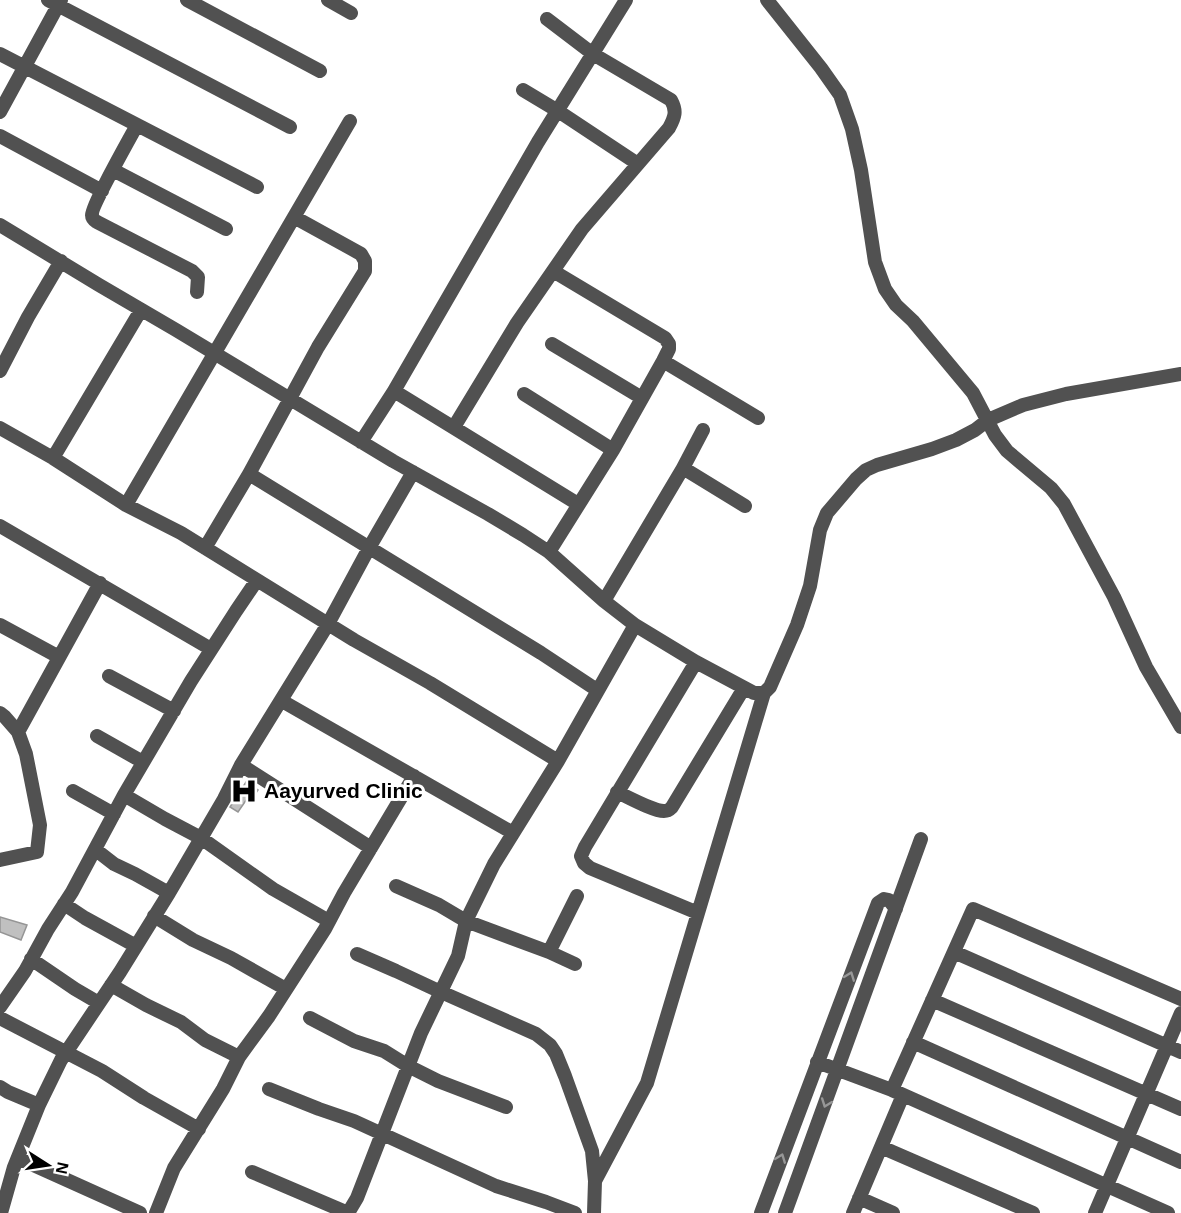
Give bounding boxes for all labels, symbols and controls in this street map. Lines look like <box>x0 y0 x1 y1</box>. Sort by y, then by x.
hospital icon: Aayurved Clinic <box>229 776 259 806</box>
place label: Aayurved Clinic <box>264 779 423 802</box>
one-way arrow <box>843 971 855 982</box>
one-way arrow <box>820 1097 833 1107</box>
north arrow <box>18 1135 78 1195</box>
one-way arrow <box>774 1153 787 1164</box>
text: N <box>53 1161 72 1175</box>

